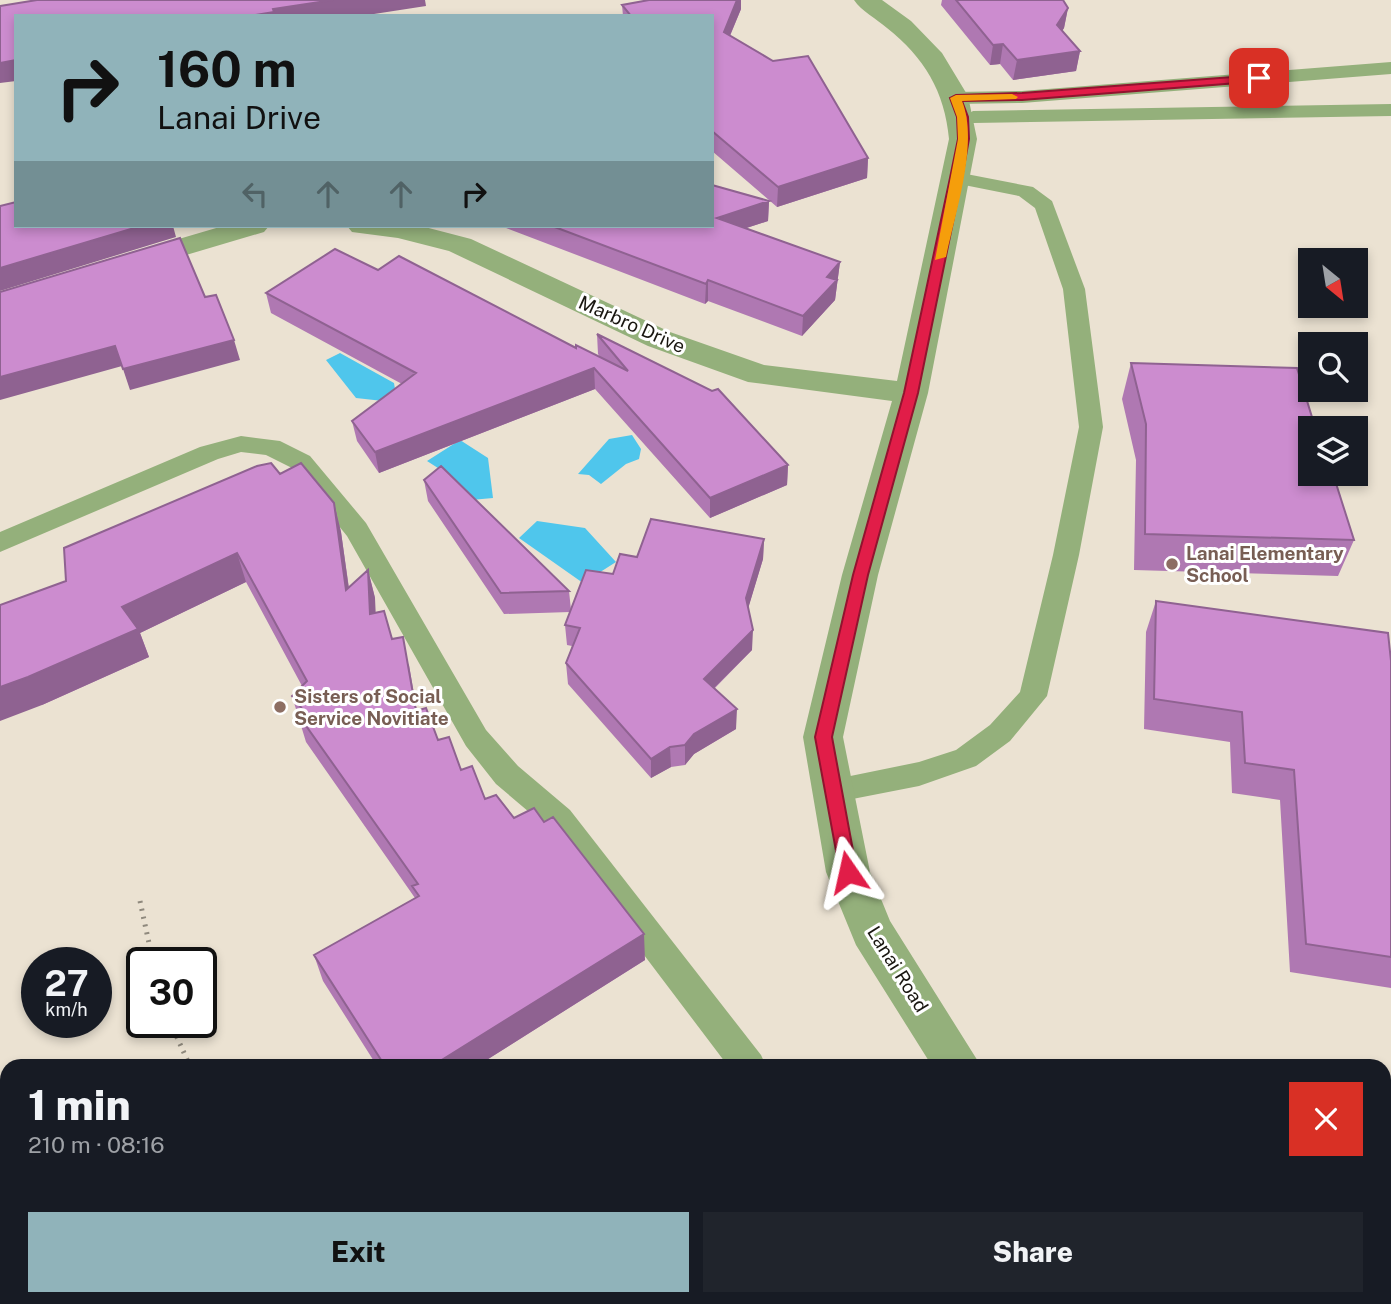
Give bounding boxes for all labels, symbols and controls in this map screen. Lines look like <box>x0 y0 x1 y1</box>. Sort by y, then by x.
text: 160 m <box>157 40 297 98</box>
icon: right <box>42 42 133 133</box>
pin <box>1229 48 1289 108</box>
icon: arrive <box>1240 59 1278 97</box>
text: Lanai Drive <box>157 99 321 136</box>
icon: left <box>236 175 274 213</box>
icon: ahead <box>309 175 347 213</box>
icon: ahead <box>382 175 420 213</box>
icon: right <box>455 175 493 213</box>
north arrow <box>1298 248 1368 318</box>
map controls <box>1298 248 1368 486</box>
street label: Marbro Drive <box>575 291 689 357</box>
button: search <box>1298 332 1368 402</box>
button: layers <box>1298 416 1368 486</box>
place label: Lanai Elementary School <box>1186 542 1344 586</box>
marker: Lanai Elementary School <box>1164 556 1180 572</box>
place label: Sisters of Social Service Novitiate <box>294 685 449 729</box>
marker: Sisters of Social Service Novitiate <box>272 699 288 715</box>
position arrow <box>811 835 885 909</box>
street label: Lanai Road <box>863 922 933 1016</box>
speed limit sign: 30 <box>126 947 217 1038</box>
text: 27 <box>44 963 89 1004</box>
text: km/h <box>45 999 88 1020</box>
text: 1 min <box>28 1080 131 1129</box>
button: close <box>1289 1082 1363 1156</box>
text: 210 m · 08:16 <box>28 1131 165 1158</box>
button: Exit <box>28 1212 689 1292</box>
button: Share <box>703 1212 1363 1292</box>

